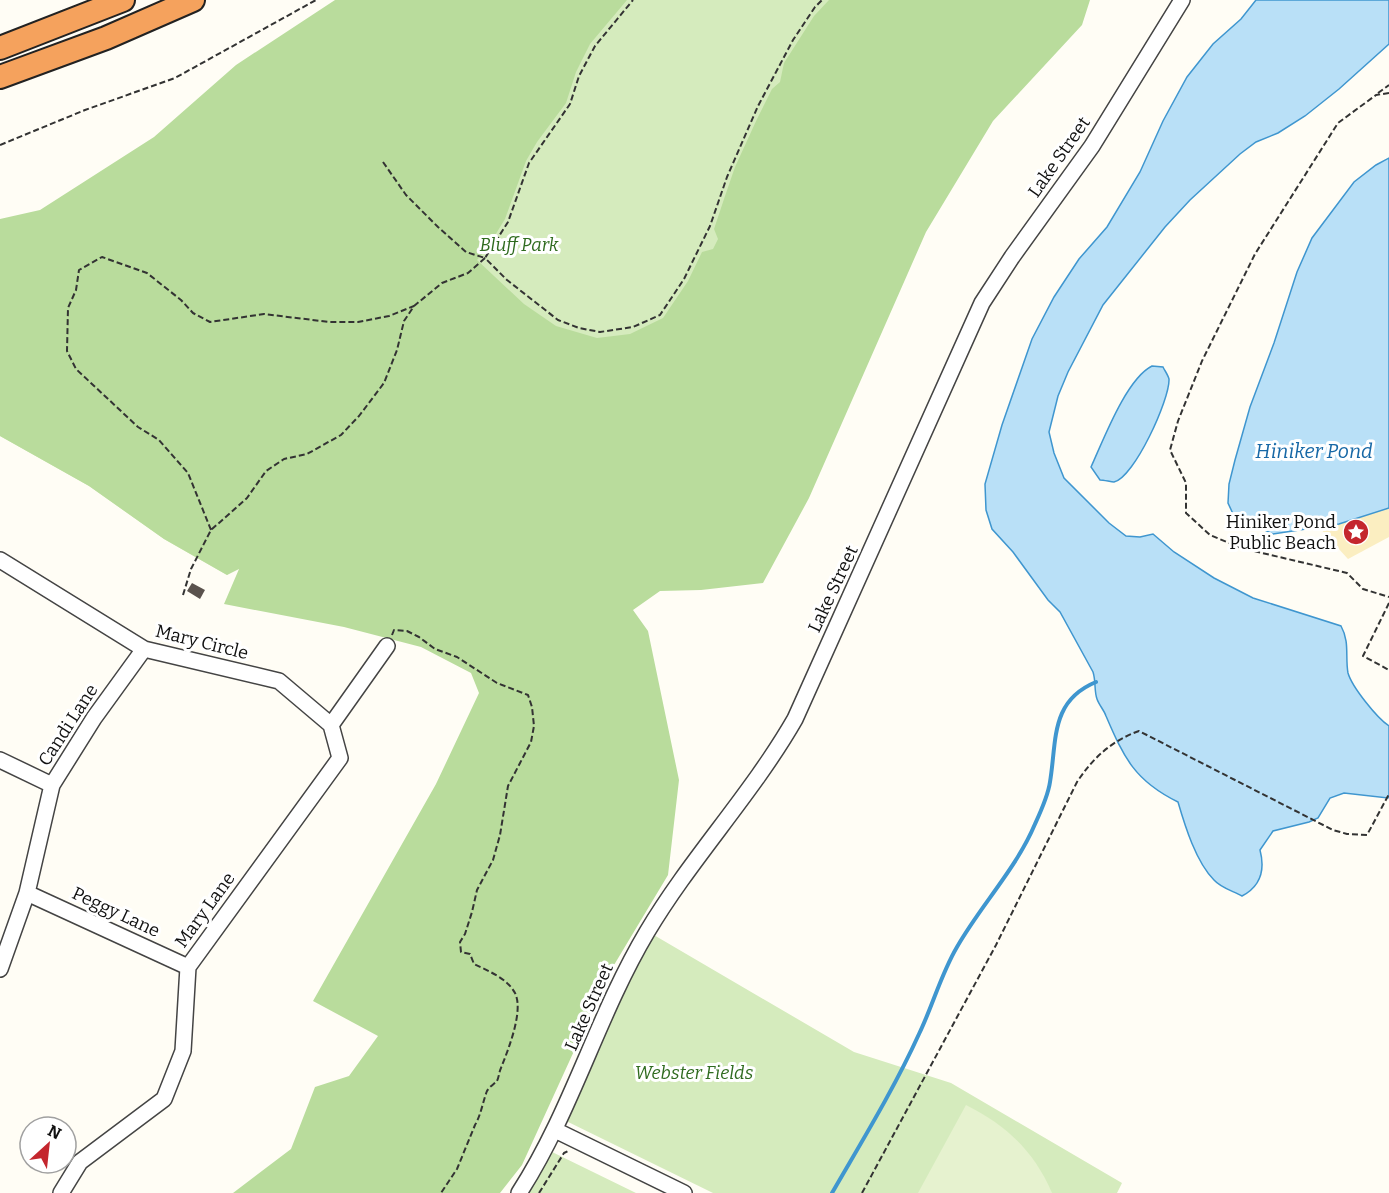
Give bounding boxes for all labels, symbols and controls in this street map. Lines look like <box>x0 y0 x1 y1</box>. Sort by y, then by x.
street label: Lake Street <box>1023 112 1095 202</box>
park label: Bluff Park <box>479 234 559 256</box>
water label: Hiniker Pond <box>1255 439 1373 463</box>
place label: Hiniker Pond Public Beach <box>1226 511 1336 554</box>
place icon: Hiniker Pond Public Beach <box>1341 517 1371 547</box>
street label: Lake Street <box>803 542 863 636</box>
street label: Mary Circle <box>153 620 251 664</box>
street label: Candi Lane <box>33 680 103 770</box>
street label: Mary Lane <box>170 868 240 952</box>
street label: Peggy Lane <box>69 882 163 942</box>
street label: Lake Street <box>560 959 618 1054</box>
park label: Webster Fields <box>635 1062 754 1084</box>
north arrow <box>18 1115 78 1175</box>
text: N <box>45 1121 64 1143</box>

